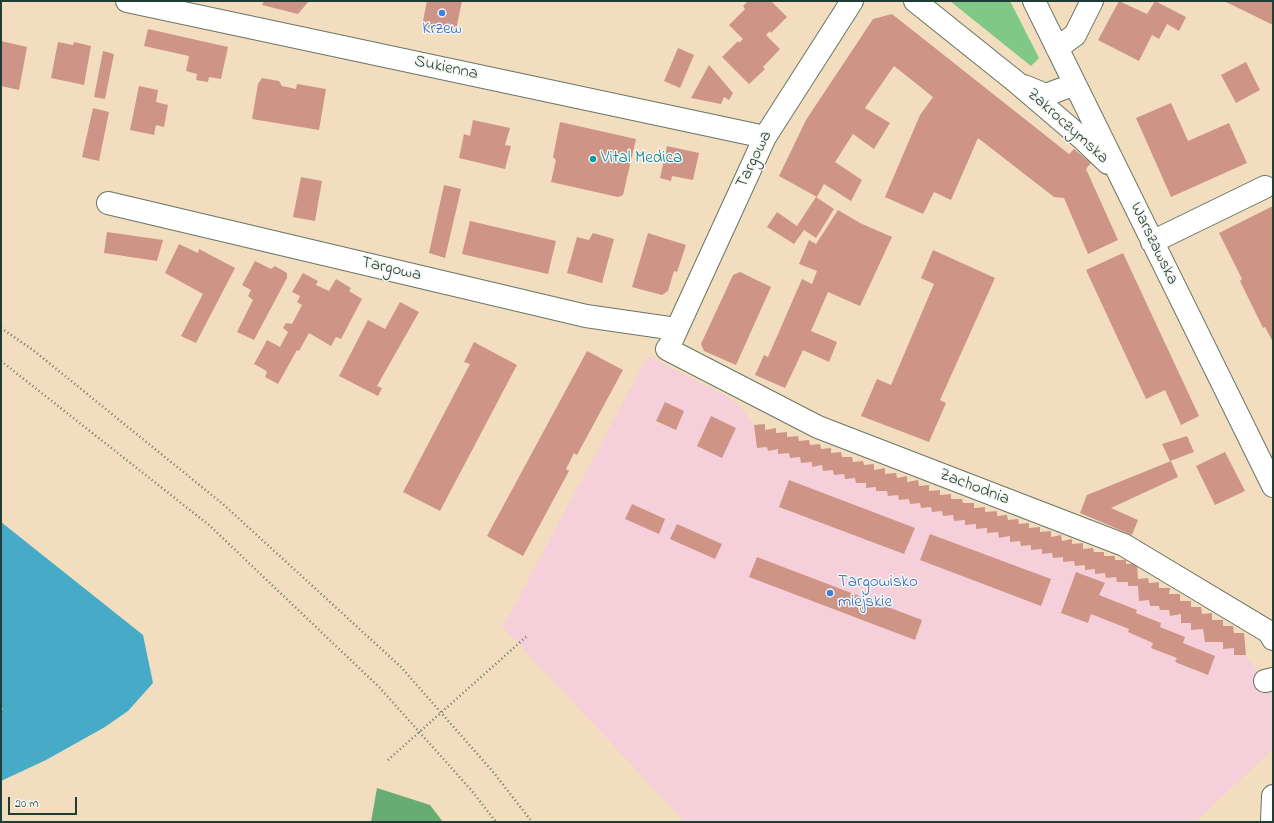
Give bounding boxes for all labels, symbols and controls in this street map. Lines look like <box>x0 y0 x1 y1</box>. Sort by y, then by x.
marker: Krzew <box>437 8 447 18</box>
place label: Krzew <box>422 20 462 40</box>
street label: Sukienna <box>412 52 480 86</box>
street label: Zakroczymska <box>1022 85 1112 169</box>
street label: Targowa <box>732 128 778 192</box>
place label: Vital Medica <box>601 149 682 169</box>
marker: Vital Medica <box>588 154 598 164</box>
street label: Warszawska <box>1124 200 1182 288</box>
street label: Targowa <box>359 253 423 287</box>
street label: Zachodnia <box>936 465 1012 511</box>
place label: Targowisko miejskie <box>838 573 918 613</box>
marker: Targowisko miejskie <box>825 588 835 598</box>
scale bar <box>10 789 79 815</box>
text: 20 m <box>15 795 38 813</box>

